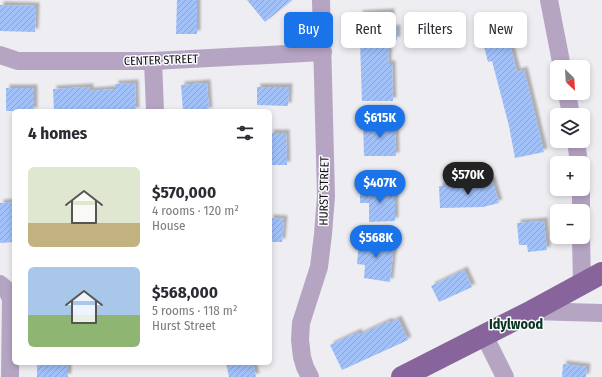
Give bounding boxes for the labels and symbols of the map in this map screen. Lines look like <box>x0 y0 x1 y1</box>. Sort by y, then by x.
street label: CENTER STREET <box>124 52 199 68</box>
north arrow <box>550 60 590 100</box>
pin: $615K <box>352 105 408 139</box>
street label: HURST STREET <box>316 156 332 226</box>
pin: $570K <box>440 162 496 196</box>
pin: $407K <box>352 170 408 204</box>
pin: $568K <box>348 225 404 259</box>
district label: Idylwood <box>489 316 543 333</box>

